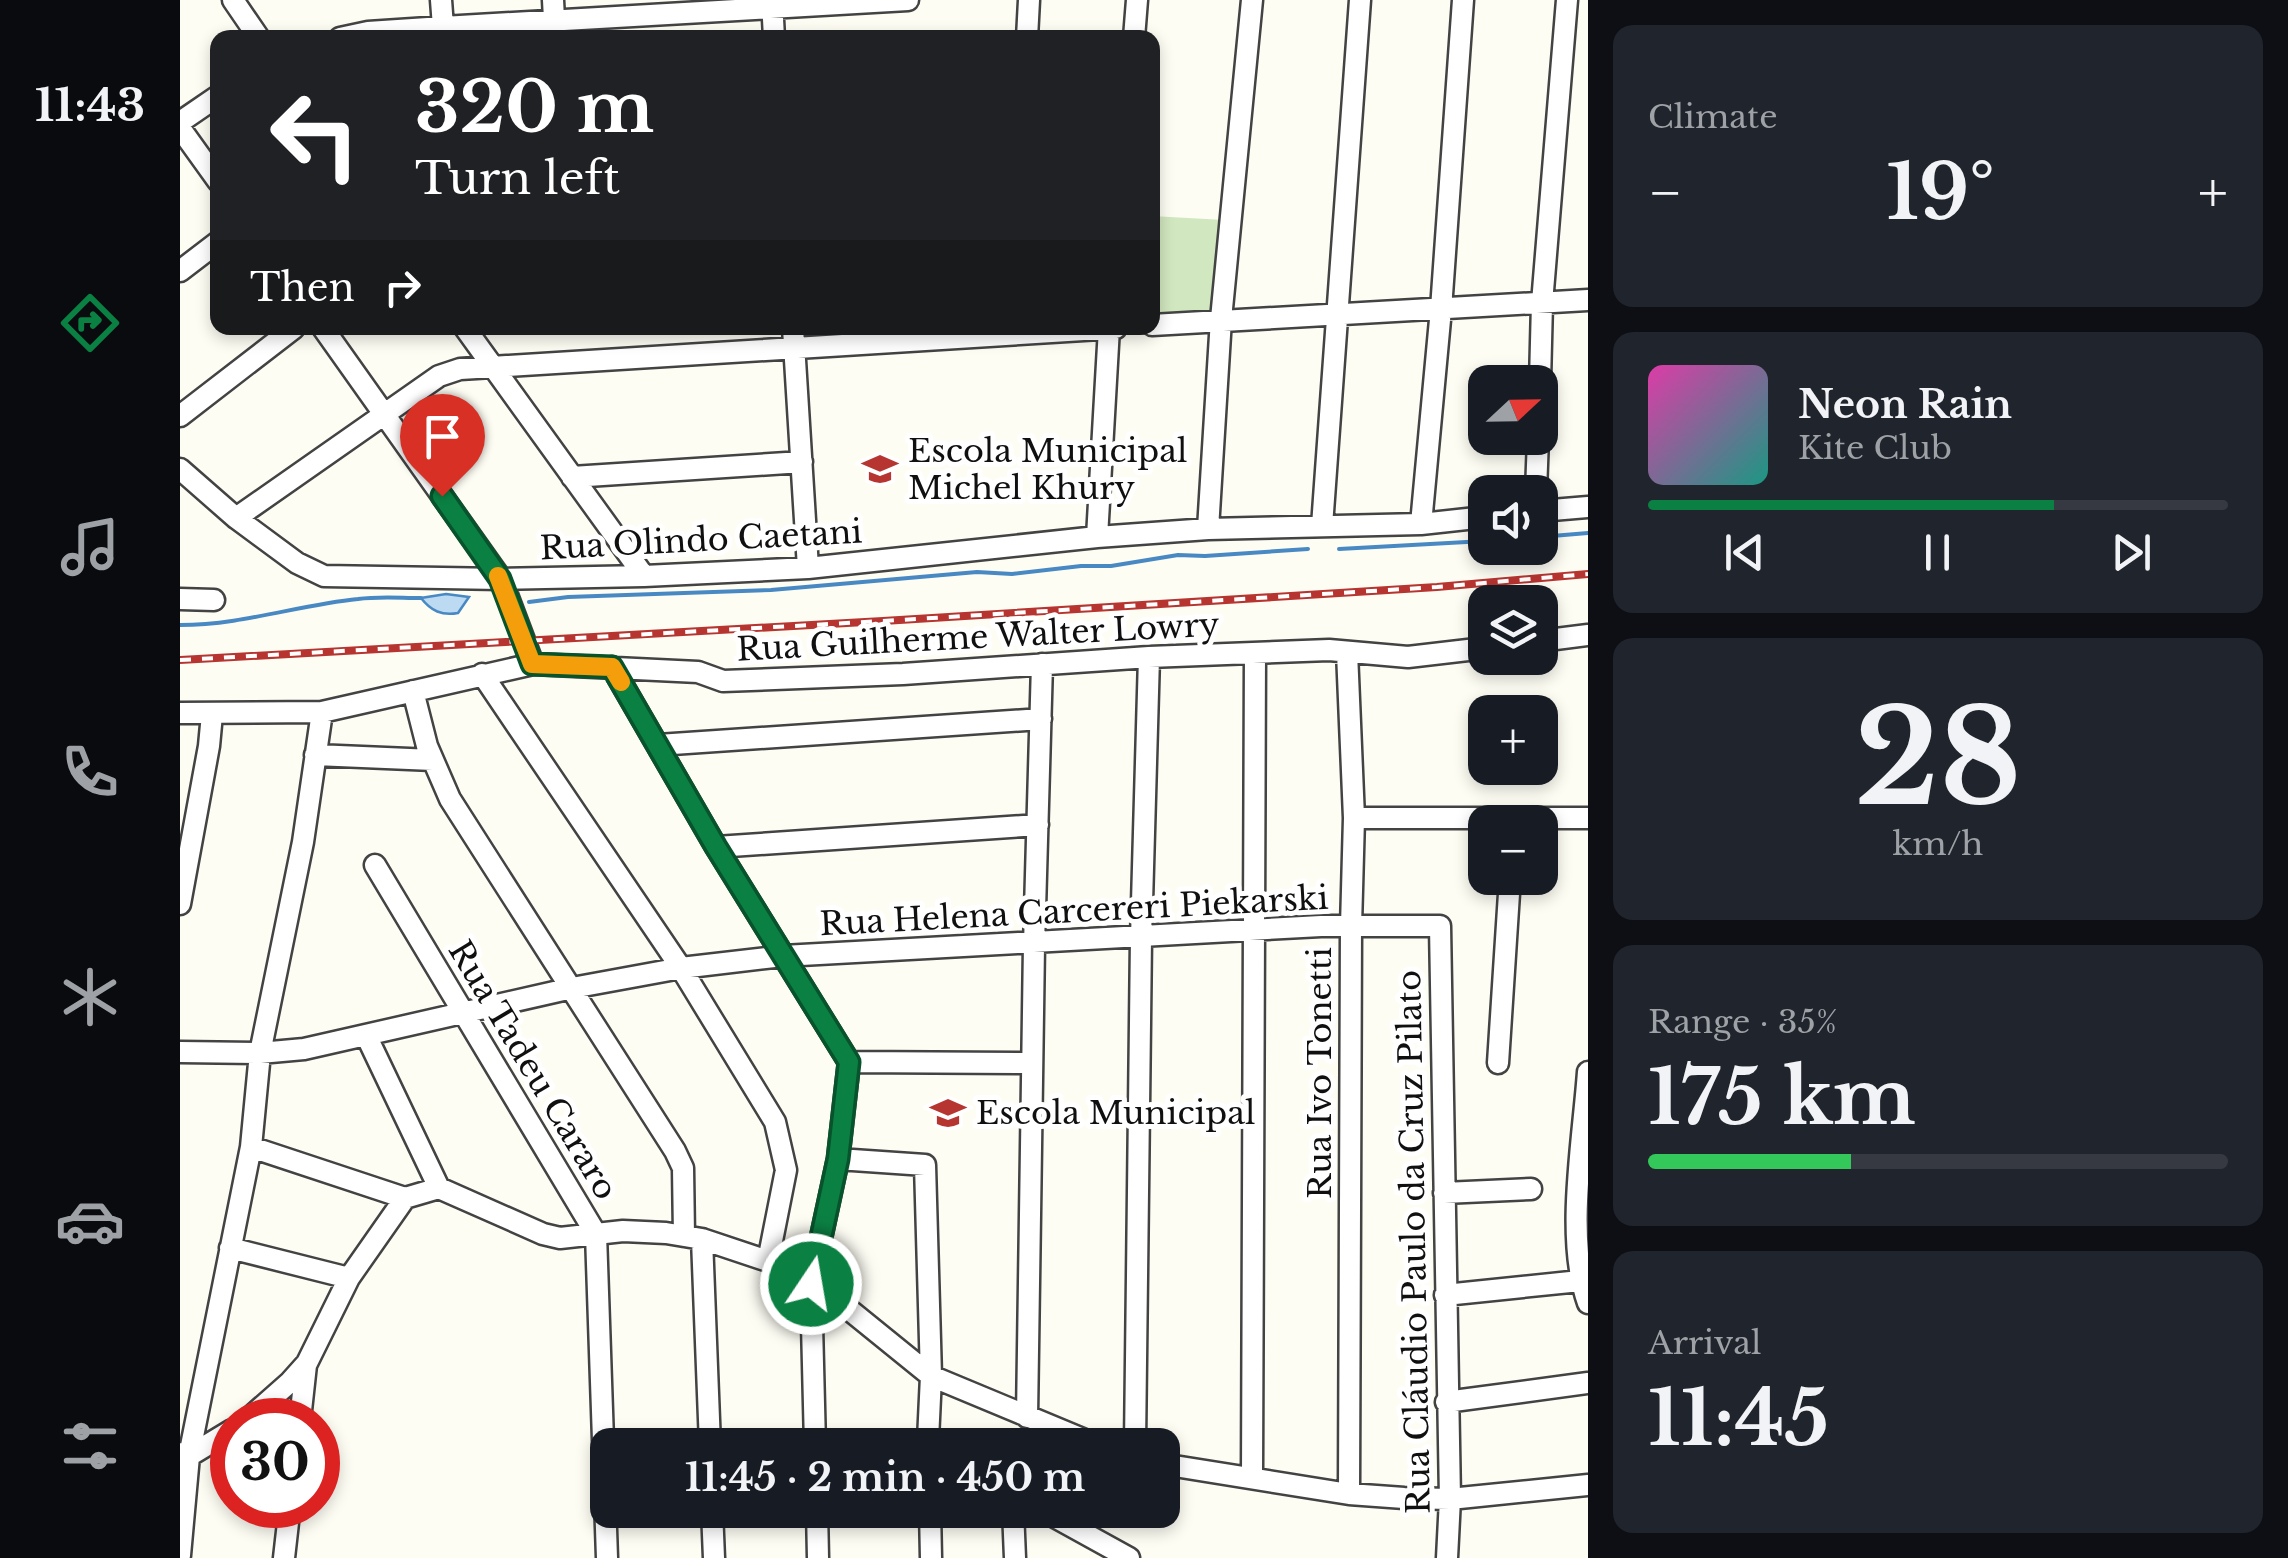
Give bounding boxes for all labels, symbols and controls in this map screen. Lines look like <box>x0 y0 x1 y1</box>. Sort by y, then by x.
text: 320 m <box>415 64 654 151</box>
icon: left <box>250 70 380 200</box>
text: 11:43 <box>35 77 145 133</box>
text: Climate <box>1648 97 1777 137</box>
text: 19° <box>1886 146 1994 239</box>
text: Turn left <box>415 150 620 206</box>
text: − <box>1648 159 1683 227</box>
text: + <box>2198 159 2228 227</box>
icon: right <box>375 260 430 315</box>
text: Then <box>250 264 355 311</box>
icon: directions <box>55 288 125 358</box>
north arrow <box>1468 365 1558 455</box>
map controls <box>1468 365 1558 895</box>
text: Neon Rain <box>1798 381 2012 428</box>
pin <box>400 394 485 497</box>
icon: arrive <box>415 409 470 464</box>
text: Kite Club <box>1798 428 1952 468</box>
place label: Escola Municipal Michel Khury <box>908 431 1187 508</box>
school or university icon: Escola Municipal Michel Khury <box>861 450 899 488</box>
button: sound <box>1468 475 1558 565</box>
icon: music <box>55 512 125 582</box>
street label: Rua Olindo Caetani <box>539 512 863 568</box>
icon: previous <box>1717 525 1772 580</box>
icon: pause <box>1910 525 1965 580</box>
icon: next <box>2104 525 2159 580</box>
button: layers <box>1468 585 1558 675</box>
street label: Rua Guilherme Walter Lowry <box>736 604 1221 670</box>
text: 28 <box>1854 678 2022 839</box>
button: + <box>1468 695 1558 785</box>
icon: phone <box>55 737 125 807</box>
button: − <box>1468 805 1558 895</box>
text: km/h <box>1893 824 1983 864</box>
street label: Rua Helena Carcereri Piekarski <box>819 878 1329 944</box>
street label: Rua Tadeu Cararo <box>440 933 626 1207</box>
street label: Rua Ivo Tonetti <box>1300 947 1340 1199</box>
icon: climate <box>55 962 125 1032</box>
street label: Rua Cláudio Paulo da Cruz Pilato <box>1389 970 1439 1514</box>
text: Range · 35% <box>1648 1002 1837 1042</box>
text: 175 km <box>1648 1051 1916 1144</box>
place label: Escola Municipal <box>976 1093 1255 1133</box>
school or university icon: Escola Municipal <box>929 1094 967 1132</box>
icon: car <box>55 1186 125 1256</box>
position arrow <box>759 1232 863 1336</box>
text: Arrival <box>1648 1323 1761 1363</box>
text: 11:45 <box>1648 1372 1829 1465</box>
speed limit sign: 30 <box>210 1398 340 1528</box>
icon: filters <box>55 1411 125 1481</box>
text: 11:45 · 2 min · 450 m <box>685 1454 1085 1501</box>

